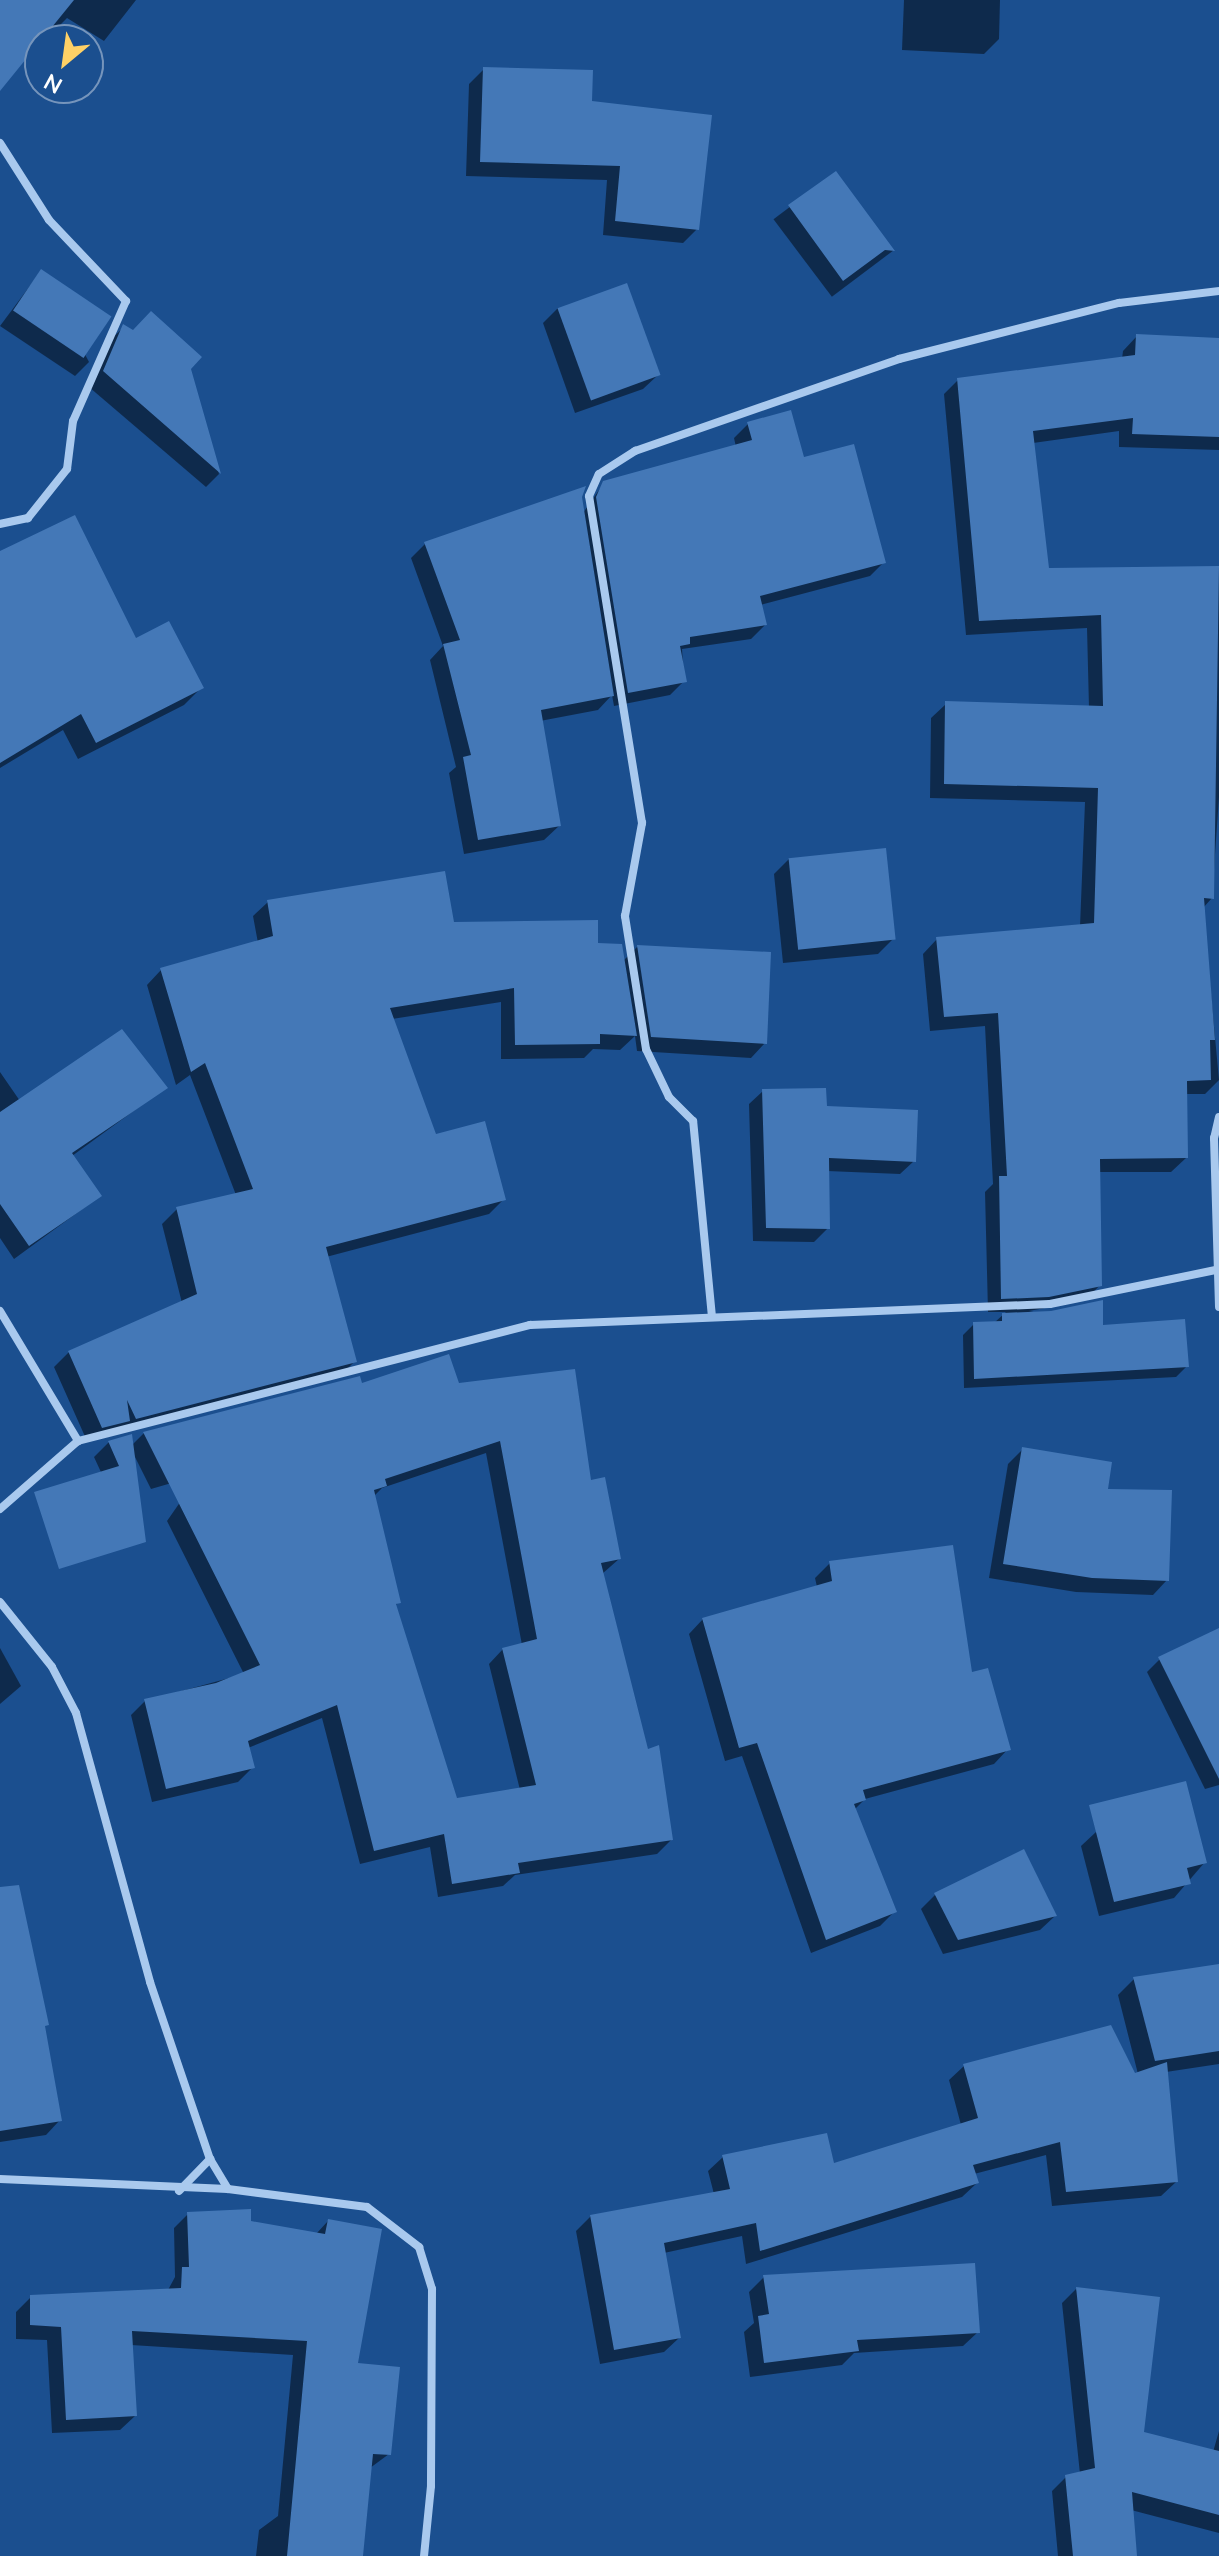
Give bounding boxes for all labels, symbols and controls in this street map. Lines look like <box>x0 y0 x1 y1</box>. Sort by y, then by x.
north arrow <box>24 24 104 104</box>
text: N <box>39 66 68 100</box>

